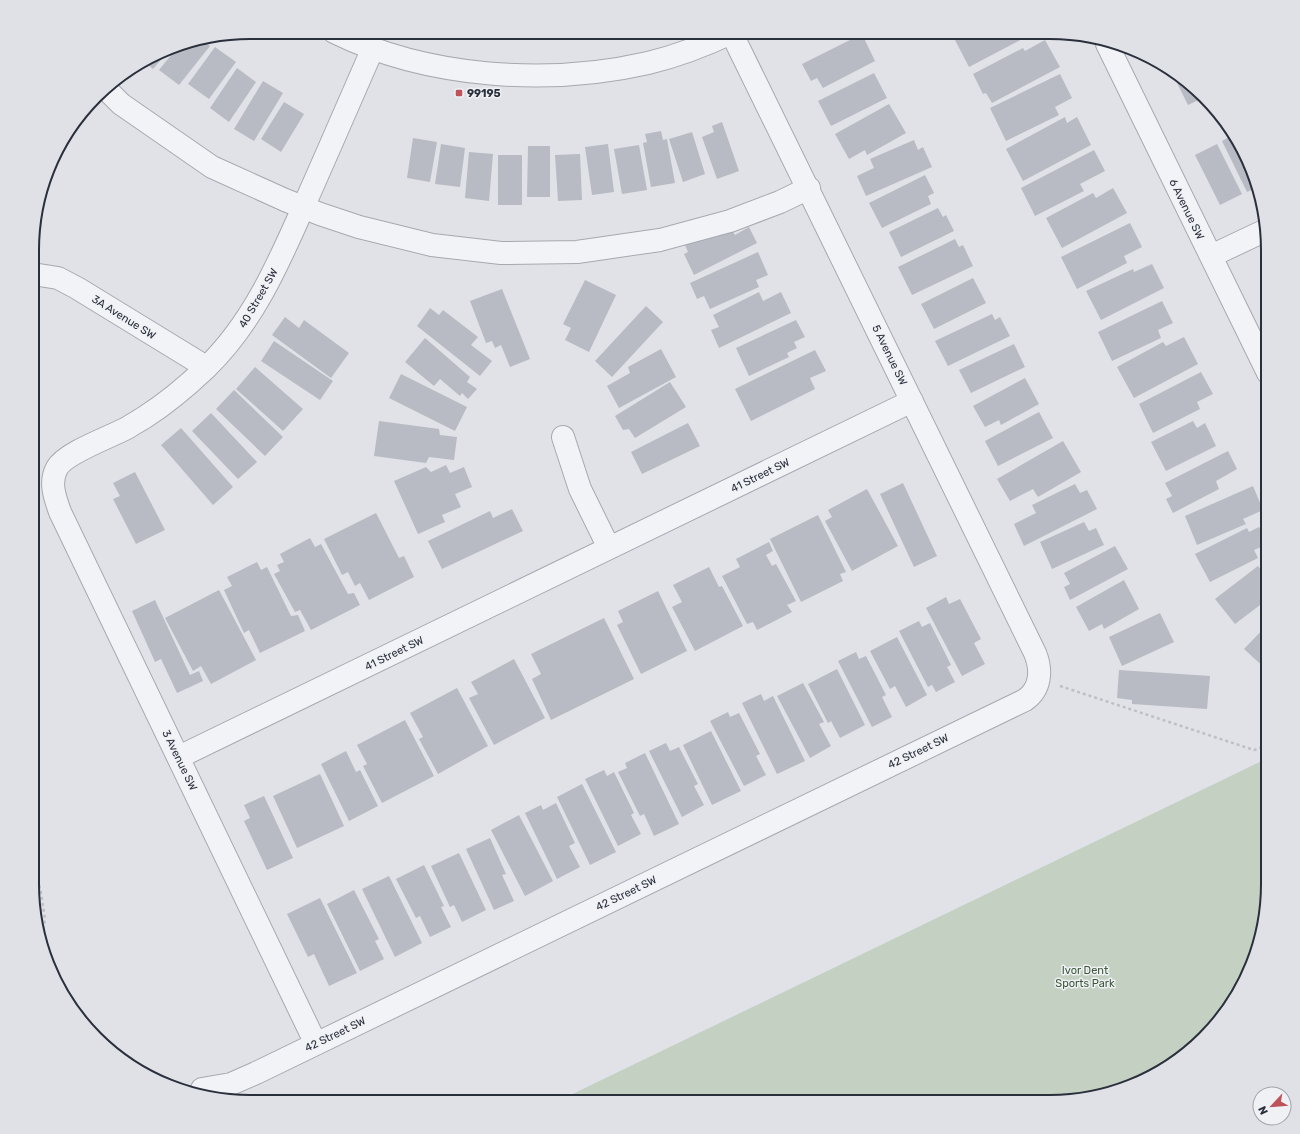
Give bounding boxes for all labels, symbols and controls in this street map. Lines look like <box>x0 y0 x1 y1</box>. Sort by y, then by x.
place label: 99195 <box>467 87 501 100</box>
marker: 99195 <box>454 88 464 98</box>
street label: 6 Avenue SW <box>1166 177 1207 242</box>
street label: 40 Street SW <box>236 266 281 330</box>
street label: 3A Avenue SW <box>89 293 158 342</box>
street label: 5 Avenue SW <box>869 323 910 388</box>
street label: 41 Street SW <box>729 455 792 495</box>
street label: 41 Street SW <box>363 633 426 673</box>
street label: 3 Avenue SW <box>159 728 200 793</box>
street label: 42 Street SW <box>886 731 951 772</box>
street label: 42 Street SW <box>594 873 659 914</box>
park label: Ivor Dent Sports Park <box>1055 964 1115 990</box>
street label: 42 Street SW <box>303 1014 368 1055</box>
north arrow <box>1252 1086 1292 1126</box>
text: N <box>1256 1104 1271 1117</box>

